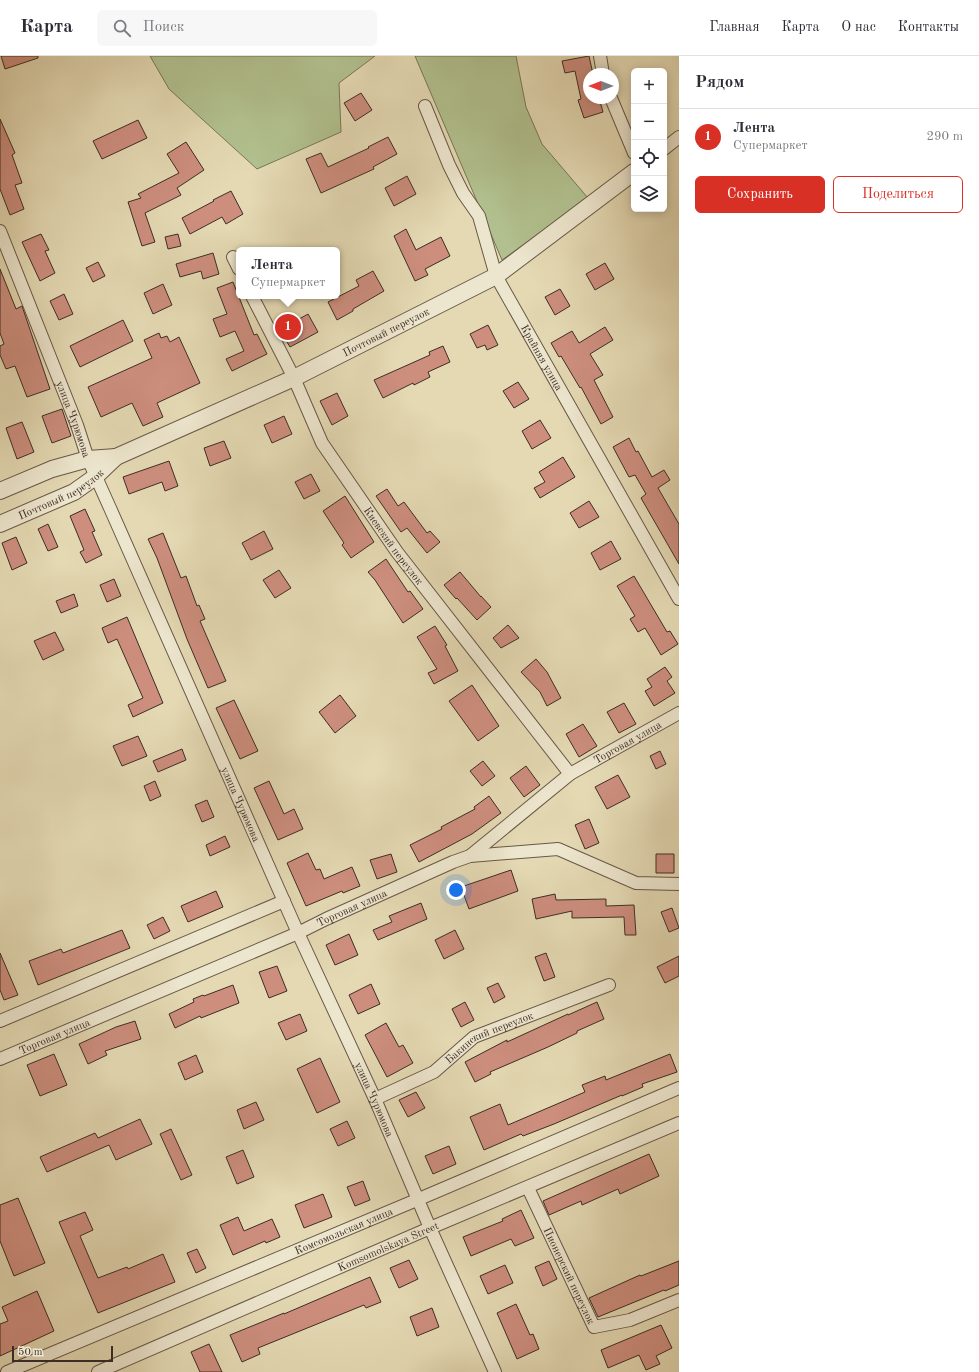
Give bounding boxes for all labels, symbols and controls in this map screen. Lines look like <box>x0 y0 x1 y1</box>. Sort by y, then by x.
search box <box>97 10 377 46</box>
icon: search <box>111 17 133 39</box>
text: Карта <box>20 18 73 37</box>
text: Поиск <box>143 20 184 35</box>
text: Главная <box>709 20 759 34</box>
text: Карта <box>781 20 819 34</box>
text: О нас <box>841 20 876 34</box>
text: Контакты <box>898 20 959 34</box>
north arrow <box>583 68 619 104</box>
map controls <box>631 68 667 212</box>
button: + <box>631 68 667 104</box>
text: Рядом <box>695 74 744 91</box>
button: − <box>631 104 667 140</box>
text: Лента <box>733 121 775 136</box>
text: 1 <box>704 130 712 143</box>
text: 290 m <box>926 130 963 143</box>
text: Супермаркет <box>733 139 808 152</box>
button: locate <box>631 140 667 176</box>
button: layers <box>631 176 667 212</box>
button: Сохранить <box>695 176 825 213</box>
button: Поделиться <box>833 176 963 213</box>
popup <box>236 247 340 299</box>
text: Лента <box>251 258 293 273</box>
text: Супермаркет <box>251 276 325 289</box>
street label: Почтовый переулок <box>341 306 432 359</box>
pin: 1 <box>275 312 301 342</box>
street label: Крайняя улица <box>518 323 564 394</box>
street label: улица Чурюмова <box>53 380 91 460</box>
street label: Почтовый переулок <box>17 467 107 522</box>
street label: Киевский переулок <box>361 505 425 588</box>
street label: Торговая улица <box>592 720 664 767</box>
street label: улица Чурюмова <box>218 766 261 844</box>
your location <box>446 880 466 900</box>
street label: Торговая улица <box>316 888 390 930</box>
street label: Бакинский переулок <box>444 1011 536 1067</box>
street label: Торговая улица <box>18 1017 92 1057</box>
street label: улица Чурюмова <box>352 1061 395 1139</box>
street label: Комсомольская улица <box>293 1206 395 1258</box>
street label: Komsomolskaya Street <box>336 1221 441 1274</box>
street label: Пионерский переулок <box>541 1226 596 1327</box>
scale bar <box>12 1344 113 1363</box>
text: 50 m <box>18 1347 43 1358</box>

